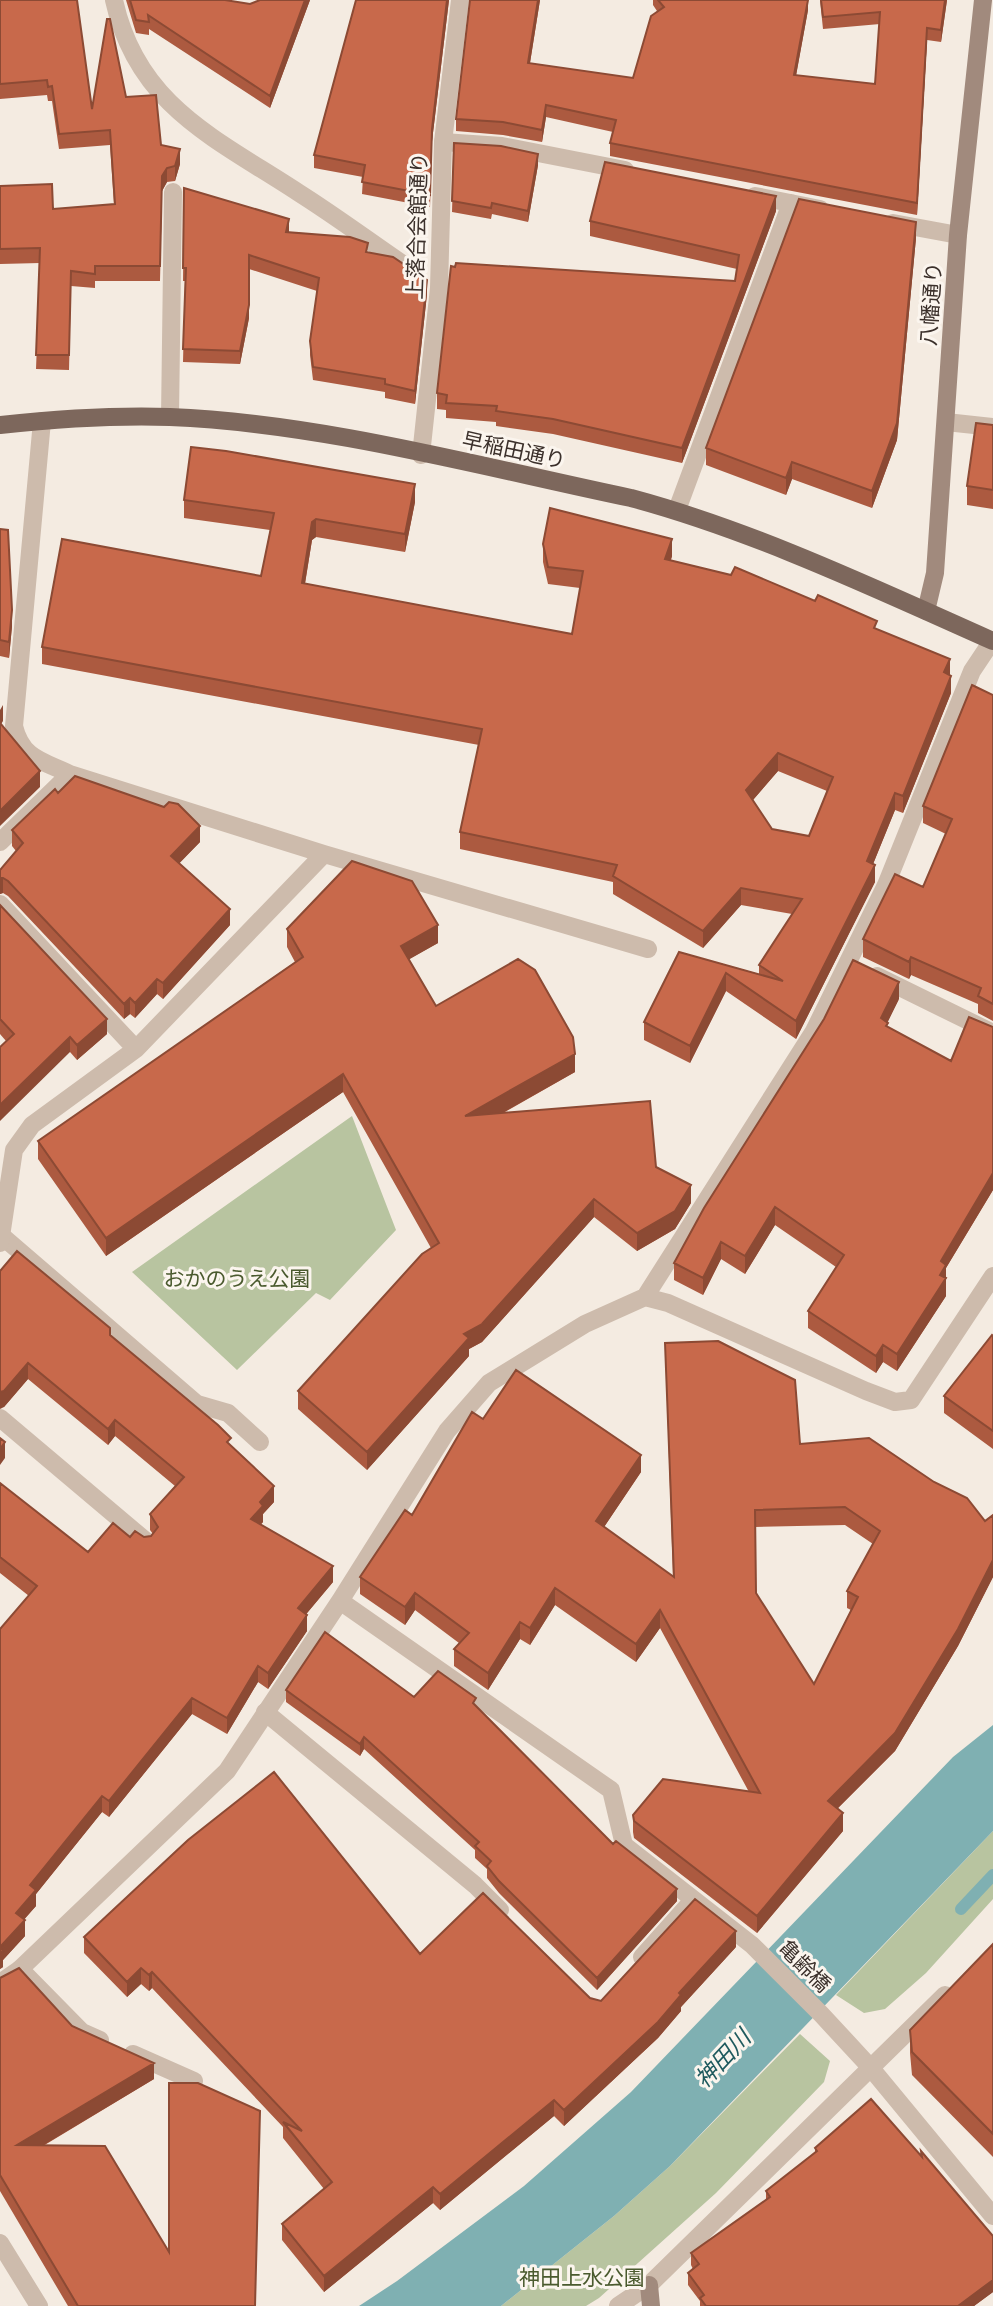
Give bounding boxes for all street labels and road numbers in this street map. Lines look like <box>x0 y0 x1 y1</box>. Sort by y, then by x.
street label: 上落合会館通り <box>402 152 432 300</box>
street label: 八幡通り <box>916 261 946 347</box>
street label: 早稲田通り <box>460 427 568 473</box>
street label: 亀齢橋 <box>774 1935 836 1997</box>

